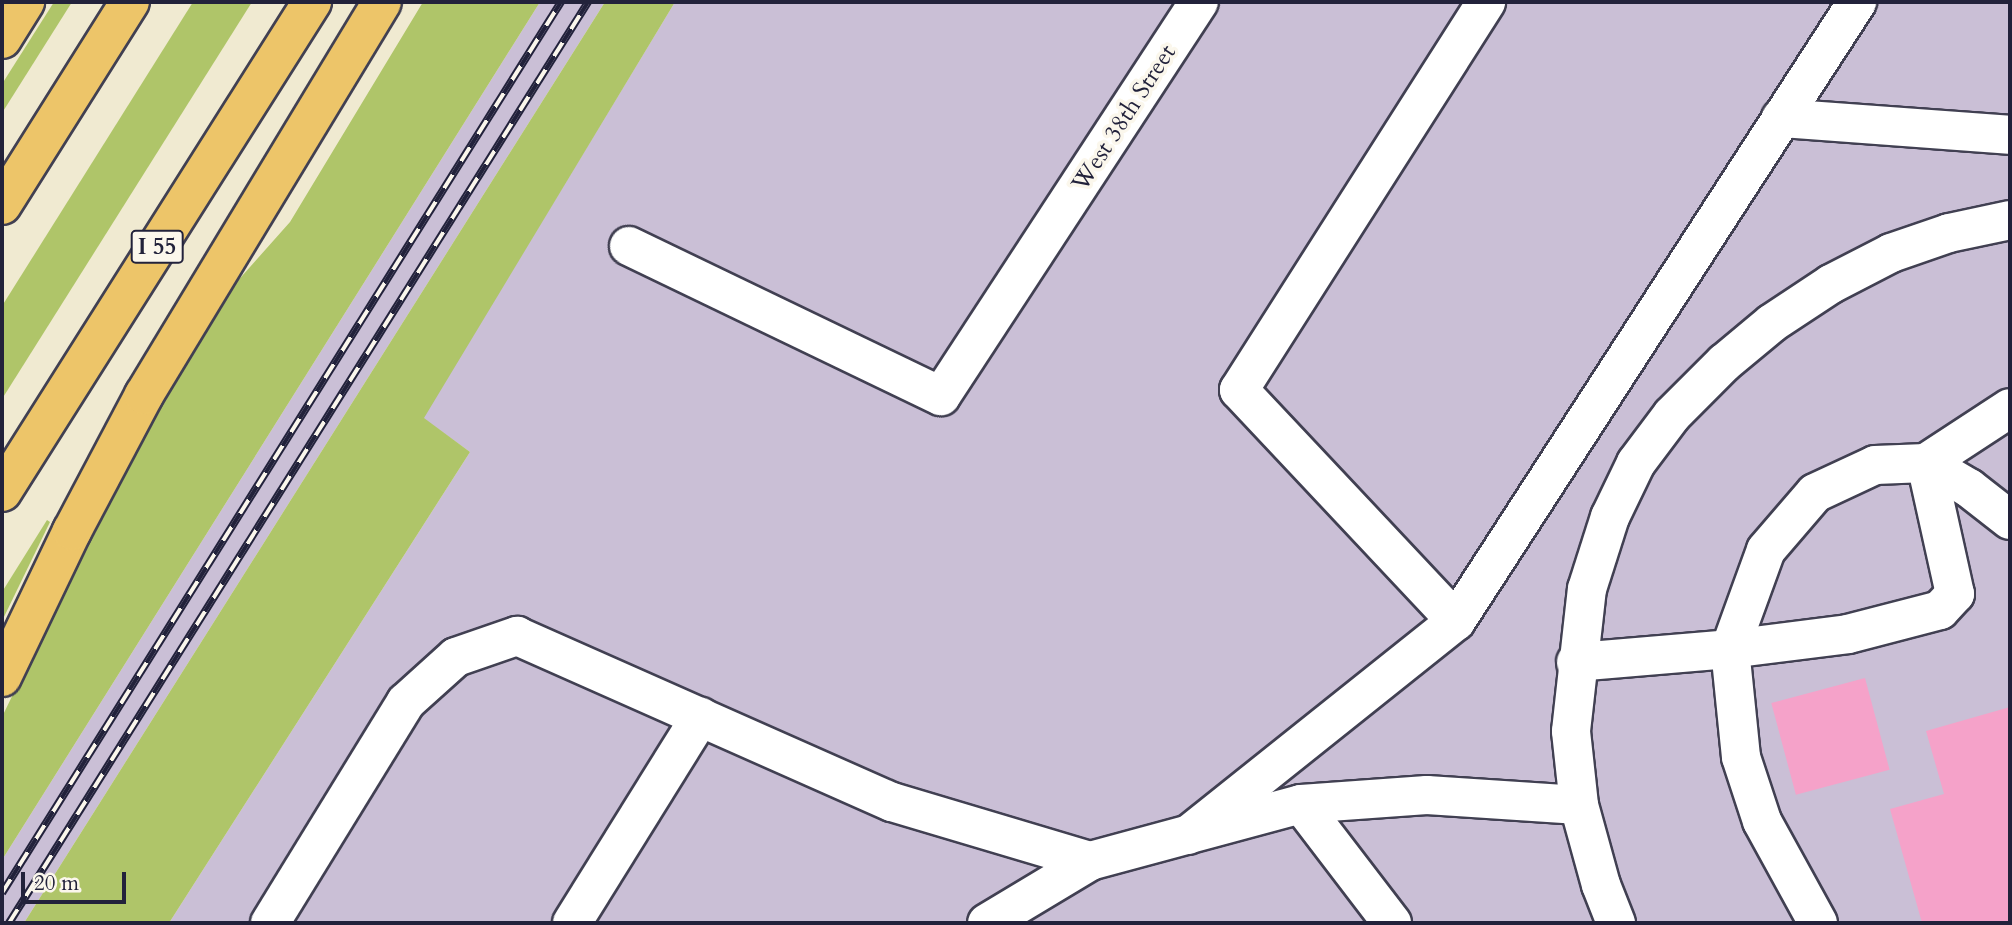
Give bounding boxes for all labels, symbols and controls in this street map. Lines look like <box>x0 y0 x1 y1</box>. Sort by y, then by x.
street label: West 38th Street <box>1066 39 1182 197</box>
road number: I 55 <box>129 228 185 266</box>
scale bar <box>24 858 130 902</box>
text: 20 m <box>34 869 79 898</box>

